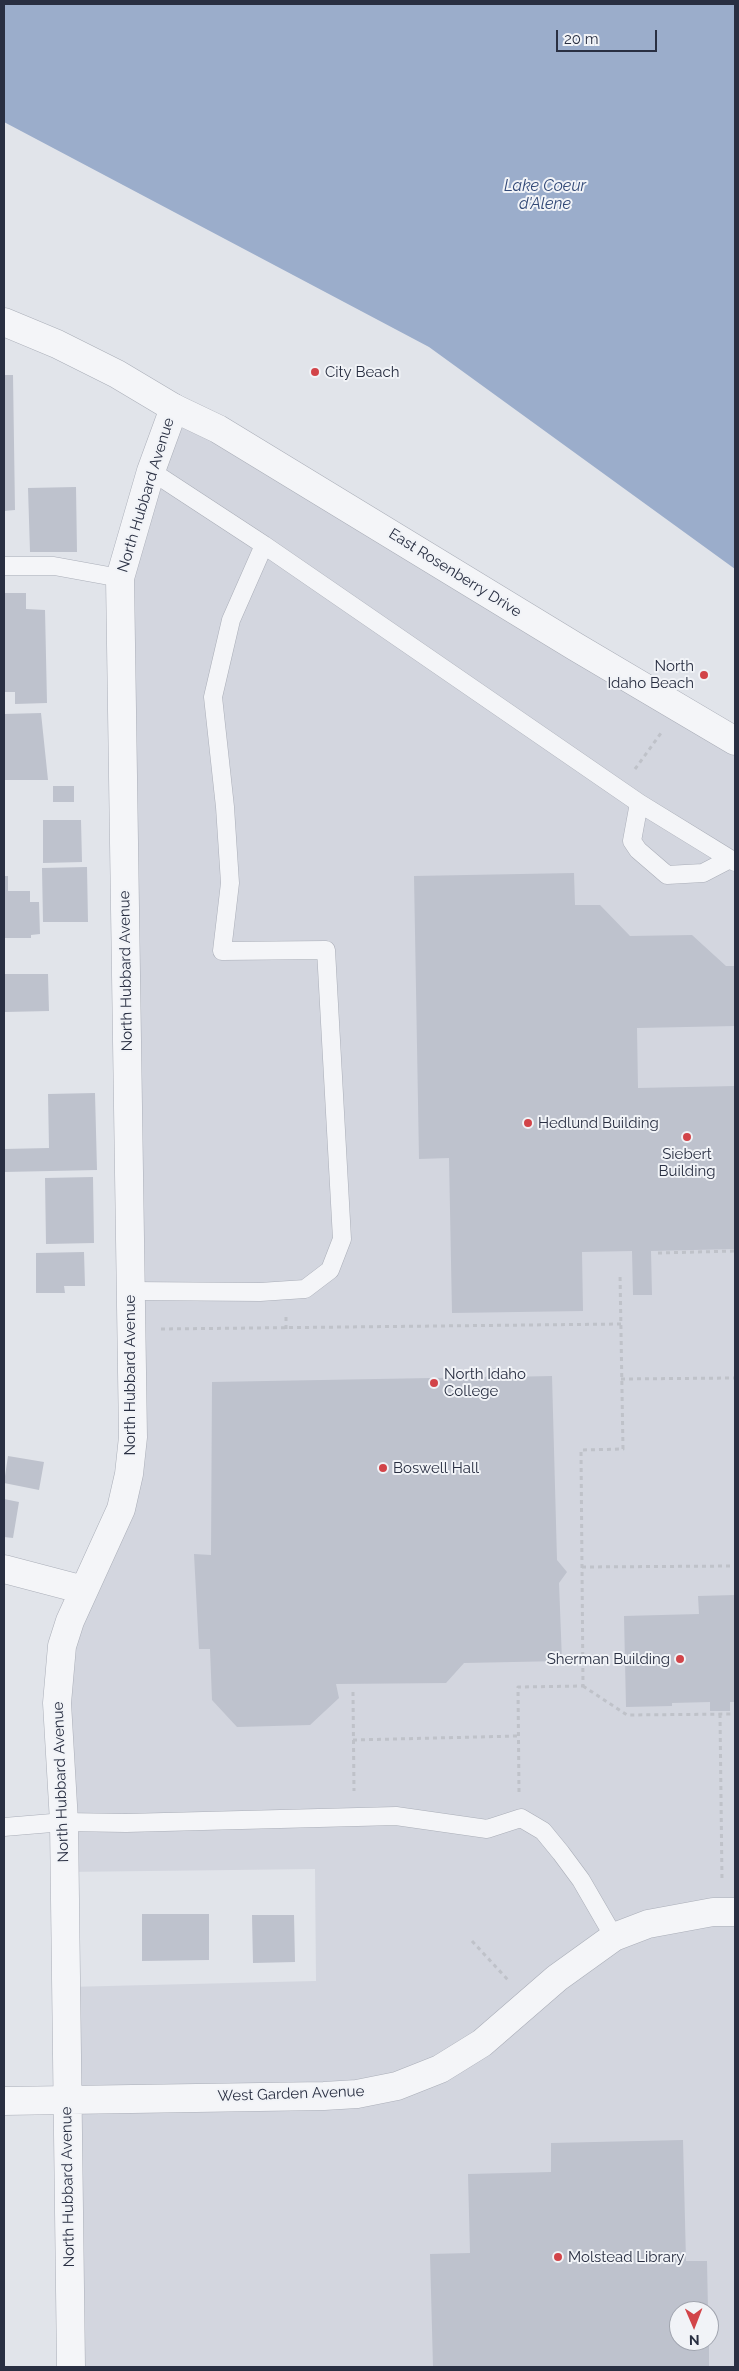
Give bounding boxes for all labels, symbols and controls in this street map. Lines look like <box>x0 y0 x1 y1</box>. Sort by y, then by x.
scale bar <box>559 20 660 52</box>
text: 20 m <box>564 30 599 48</box>
water label: Lake Coeur d'Alene <box>504 176 586 214</box>
place label: City Beach <box>325 363 399 381</box>
marker: City Beach <box>309 366 321 378</box>
street label: North Hubbard Avenue <box>114 416 178 574</box>
street label: East Rosenberry Drive <box>385 525 525 621</box>
place label: North Idaho Beach <box>607 657 694 692</box>
marker: North Idaho Beach <box>698 669 710 681</box>
street label: North Hubbard Avenue <box>116 890 136 1052</box>
place label: Hedlund Building <box>538 1114 659 1132</box>
marker: Hedlund Building <box>522 1117 534 1129</box>
marker: Siebert Building <box>681 1131 693 1143</box>
place label: Siebert Building <box>659 1145 715 1180</box>
street label: North Hubbard Avenue <box>121 1295 139 1455</box>
place label: North Idaho College <box>444 1365 526 1400</box>
marker: North Idaho College <box>428 1377 440 1389</box>
place label: Boswell Hall <box>393 1459 479 1477</box>
marker: Boswell Hall <box>377 1462 389 1474</box>
place label: Sherman Building <box>547 1650 670 1668</box>
marker: Sherman Building <box>674 1653 686 1665</box>
street label: North Hubbard Avenue <box>49 1701 73 1863</box>
street label: West Garden Avenue <box>217 2082 365 2106</box>
street label: North Hubbard Avenue <box>58 2106 78 2268</box>
place label: Molstead Library <box>568 2248 684 2266</box>
marker: Molstead Library <box>552 2251 564 2263</box>
north arrow <box>669 2301 719 2351</box>
text: N <box>689 2332 700 2348</box>

